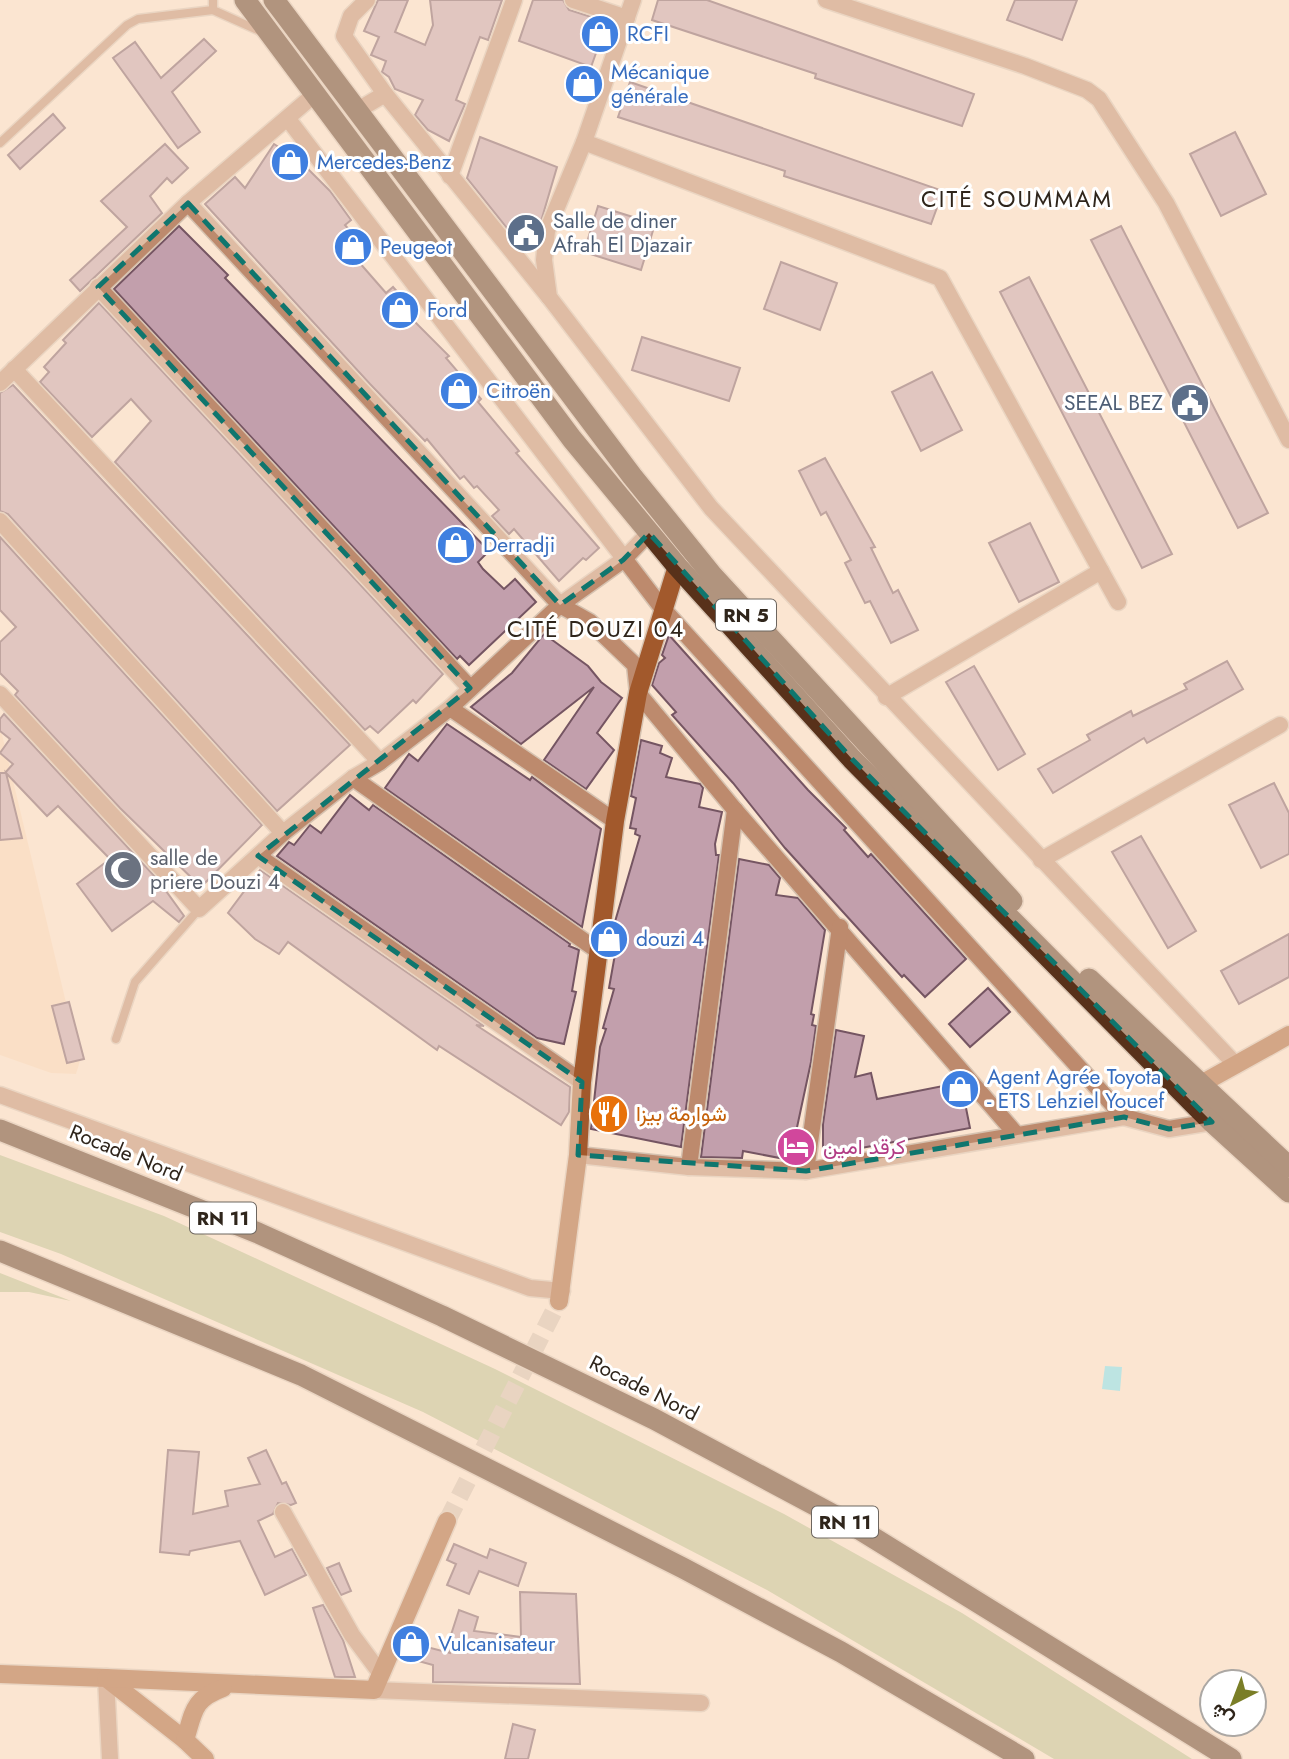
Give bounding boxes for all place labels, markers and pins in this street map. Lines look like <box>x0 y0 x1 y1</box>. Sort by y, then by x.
shop icon: RCFI <box>579 13 621 55</box>
place label: RCFI <box>627 19 669 49</box>
place label: Mécanique générale <box>611 57 709 111</box>
shop icon: Mécanique générale <box>563 63 605 105</box>
shop icon: Mercedes-Benz <box>269 141 311 183</box>
place label: Mercedes-Benz <box>317 147 452 177</box>
place label: Salle de diner Afrah El Djazair <box>553 206 693 260</box>
public building icon: Salle de diner Afrah El Djazair <box>505 212 547 254</box>
shop icon: Peugeot <box>332 226 374 268</box>
place label: Peugeot <box>380 232 452 262</box>
shop icon: Ford <box>379 289 421 331</box>
place label: Ford <box>427 295 468 325</box>
shop icon: Citroën <box>438 370 480 412</box>
place label: Citroën <box>486 376 551 406</box>
public building icon: SEEAL BEZ <box>1169 382 1211 424</box>
place label: SEEAL BEZ <box>1064 388 1164 418</box>
shop icon: Derradji <box>435 524 477 566</box>
place label: Derradji <box>483 530 555 560</box>
place label: salle de priere Douzi 4 <box>150 843 280 897</box>
mosque icon: salle de priere Douzi 4 <box>102 849 144 891</box>
shop icon: douzi 4 <box>588 918 630 960</box>
place label: douzi 4 <box>636 924 704 954</box>
place label: Agent Agrée Toyota - ETS Lehziel Youcef <box>987 1062 1165 1116</box>
shop icon: Agent Agrée Toyota - ETS Lehziel Youcef <box>939 1068 981 1110</box>
restaurant icon: شوارمة بيزا <box>588 1093 630 1135</box>
place label: شوارمة بيزا <box>636 1099 727 1129</box>
hotel icon: كرقد امين <box>775 1126 817 1168</box>
place label: كرقد امين <box>823 1132 906 1162</box>
shop icon: Vulcanisateur <box>390 1623 432 1665</box>
place label: Vulcanisateur <box>438 1629 556 1659</box>

